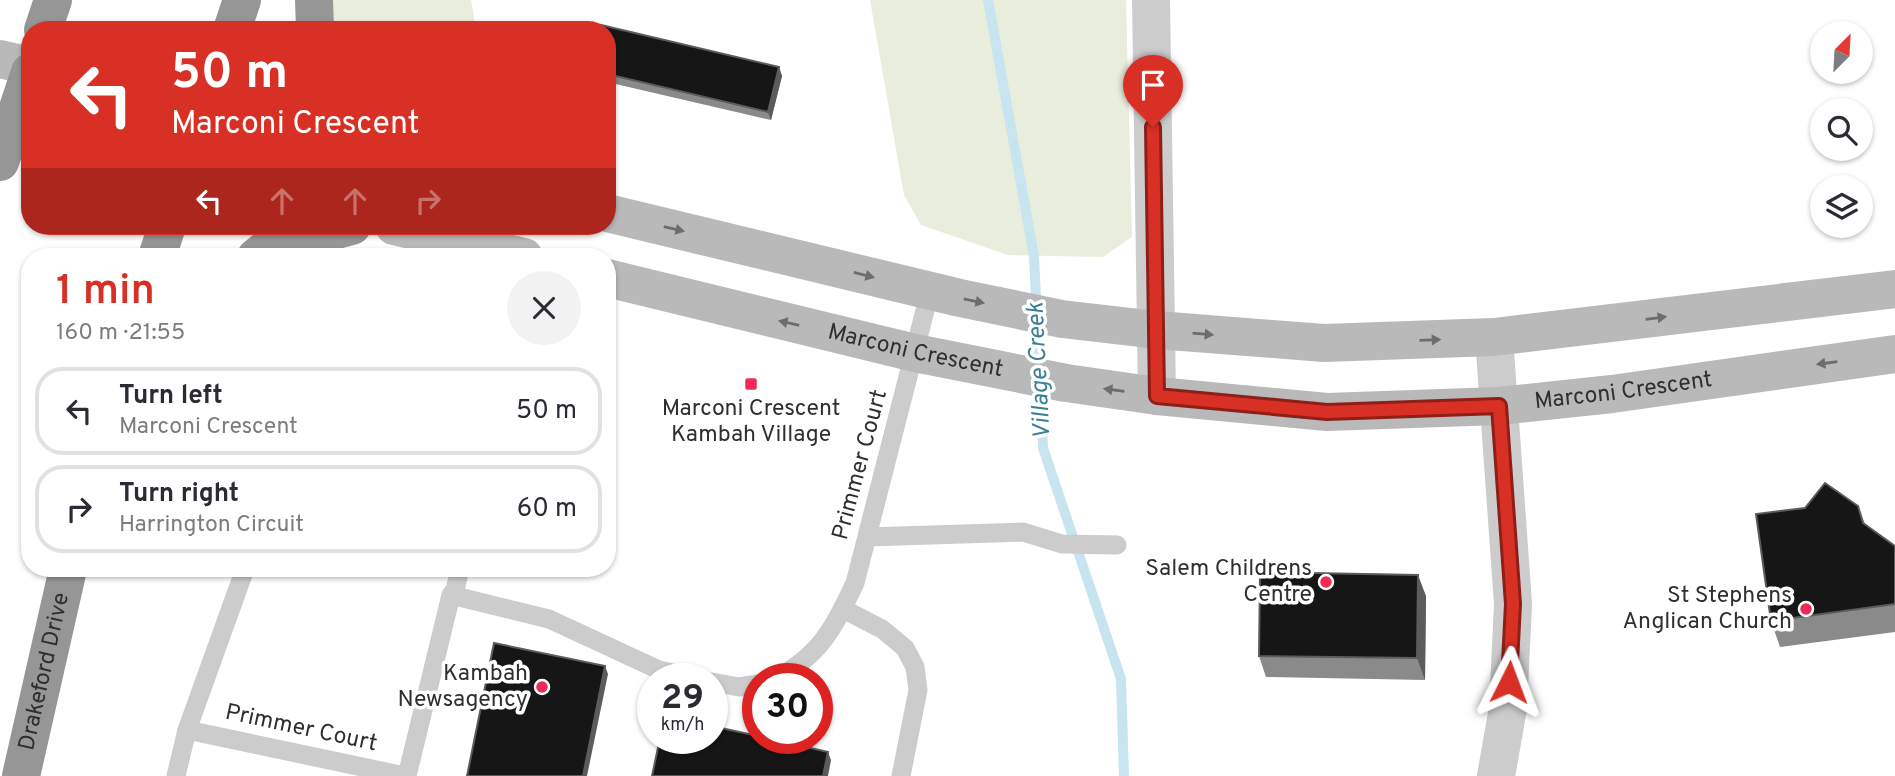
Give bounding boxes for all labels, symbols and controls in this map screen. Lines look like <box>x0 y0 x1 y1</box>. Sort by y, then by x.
north arrow <box>1810 21 1872 84</box>
map controls <box>1810 21 1873 238</box>
text: 50 m <box>171 44 288 106</box>
icon: left <box>56 49 147 140</box>
pin <box>1123 55 1183 127</box>
icon: arrive <box>1134 66 1172 104</box>
button: search <box>1810 98 1873 161</box>
text: Marconi Crescent <box>171 105 420 145</box>
button: layers <box>1810 175 1873 238</box>
icon: left <box>190 182 228 220</box>
icon: ahead <box>263 182 301 220</box>
icon: ahead <box>336 182 374 220</box>
icon: right <box>409 182 447 220</box>
one-way arrow <box>663 223 685 234</box>
text: 1 min <box>56 266 155 319</box>
one-way arrow <box>853 269 875 280</box>
button: close <box>507 271 581 345</box>
one-way arrow <box>963 296 985 307</box>
water label: Village Creek <box>1021 301 1059 440</box>
one-way arrow <box>1645 312 1667 323</box>
one-way arrow <box>778 317 800 328</box>
street label: Marconi Crescent <box>825 318 1006 385</box>
text: 160 m · 21:55 <box>56 319 185 348</box>
one-way arrow <box>1192 329 1214 340</box>
one-way arrow <box>1419 334 1441 345</box>
one-way arrow <box>1816 358 1838 369</box>
street label: Marconi Crescent <box>1533 366 1714 417</box>
marker: Marconi Crescent Kambah Village <box>743 376 759 392</box>
text: Turn left <box>119 380 223 413</box>
one-way arrow <box>1103 384 1125 395</box>
street label: Primmer Court <box>827 387 895 543</box>
icon: left <box>60 392 98 430</box>
text: 50 m <box>516 395 577 428</box>
place label: Marconi Crescent Kambah Village <box>662 395 840 450</box>
text: Marconi Crescent <box>119 413 298 442</box>
text: Turn right <box>119 478 239 511</box>
icon: right <box>60 490 98 528</box>
text: 60 m <box>517 493 577 526</box>
text: Harrington Circuit <box>119 511 304 540</box>
place label: Salem Childrens Centre <box>1145 555 1312 610</box>
marker: Salem Childrens Centre <box>1318 574 1334 590</box>
place label: St Stephens Anglican Church <box>1622 582 1792 637</box>
street label: Drakeford Drive <box>13 590 77 753</box>
marker: St Stephens Anglican Church <box>1798 601 1814 617</box>
position arrow <box>1472 645 1546 719</box>
place label: Kambah Newsagency <box>398 660 528 715</box>
speed limit sign: 30 <box>742 663 833 754</box>
text: 29 <box>661 677 704 721</box>
marker: Kambah Newsagency <box>534 679 550 695</box>
street label: Primmer Court <box>222 699 380 759</box>
text: km/h <box>661 714 704 737</box>

